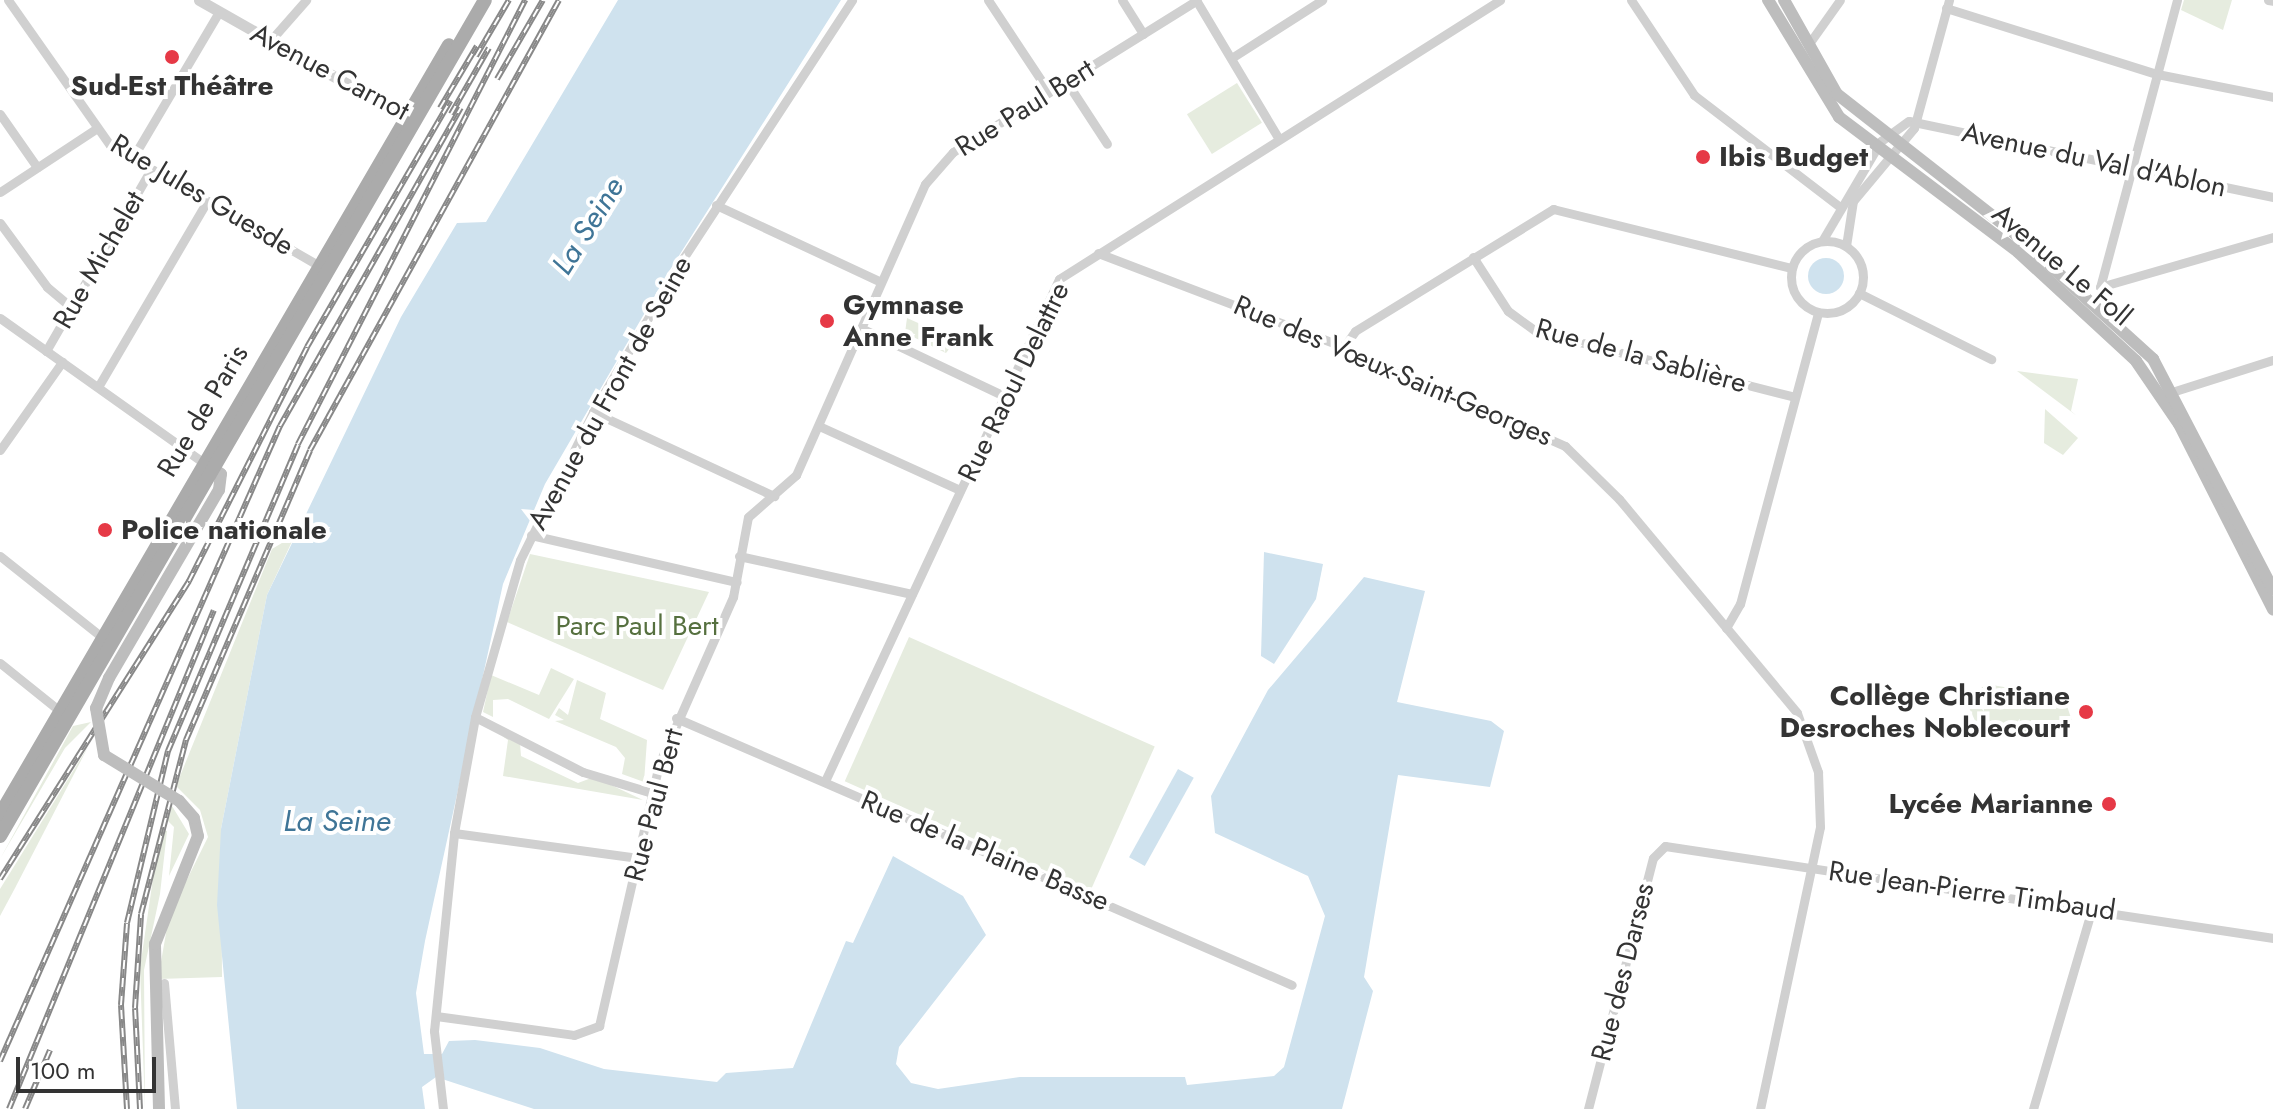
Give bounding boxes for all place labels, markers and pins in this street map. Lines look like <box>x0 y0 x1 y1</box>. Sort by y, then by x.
marker: Sud-Est Théâtre <box>163 48 181 66</box>
place label: Sud-Est Théâtre <box>71 69 273 103</box>
place label: Ibis Budget <box>1719 140 1868 174</box>
marker: Ibis Budget <box>1694 148 1712 166</box>
place label: Gymnase Anne Frank <box>843 288 994 354</box>
marker: Gymnase Anne Frank <box>818 312 836 330</box>
place label: Police nationale <box>121 513 327 547</box>
marker: Police nationale <box>96 521 114 539</box>
place label: Collège Christiane Desroches Noblecourt <box>1780 679 2070 745</box>
marker: Collège Christiane Desroches Noblecourt <box>2077 703 2095 721</box>
place label: Lycée Marianne <box>1889 787 2093 821</box>
marker: Lycée Marianne <box>2100 795 2118 813</box>

